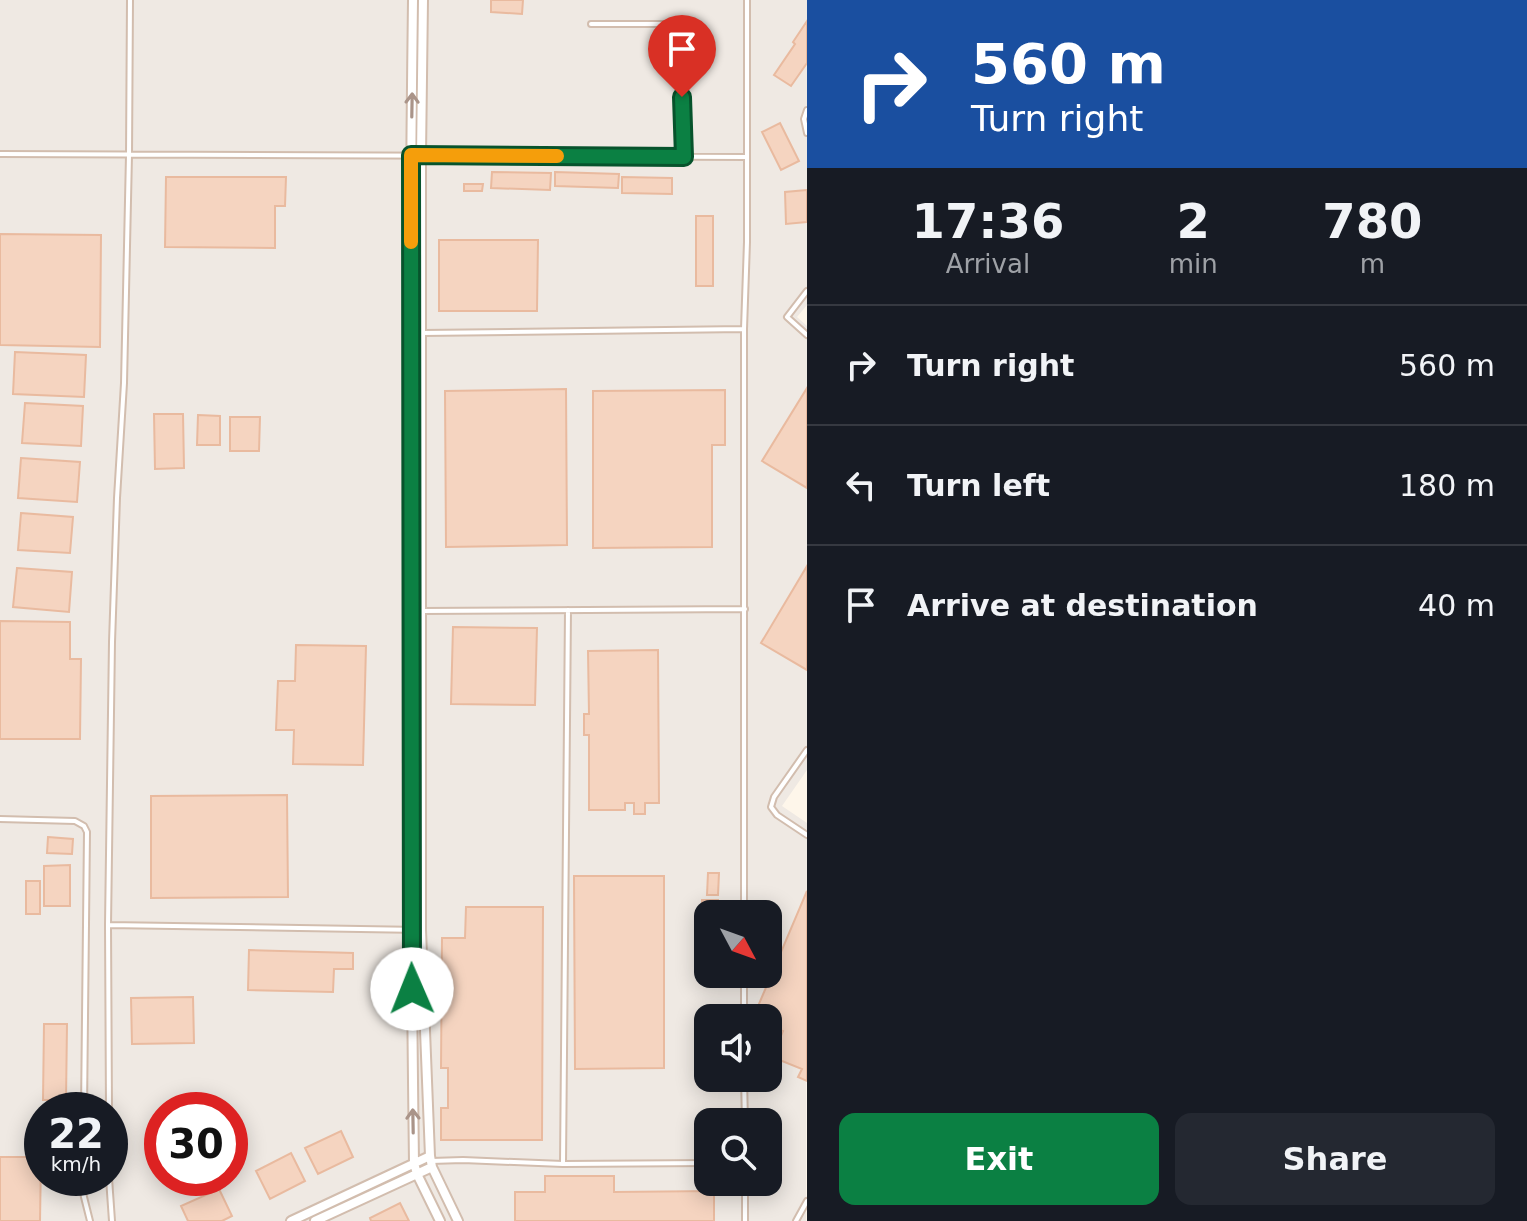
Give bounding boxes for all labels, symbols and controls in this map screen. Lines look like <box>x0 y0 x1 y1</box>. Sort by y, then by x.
pin <box>648 15 716 97</box>
icon: arrive <box>660 27 704 71</box>
text: 560 m <box>971 31 1166 96</box>
icon: right <box>839 32 943 136</box>
one-way arrow <box>404 92 419 119</box>
text: Turn right <box>971 98 1143 139</box>
text: 17:36 <box>911 193 1064 249</box>
text: 2 <box>1177 193 1210 249</box>
text: 780 <box>1322 193 1422 249</box>
text: Arrival <box>946 249 1030 279</box>
text: min <box>1169 249 1218 279</box>
text: m <box>1360 249 1385 279</box>
icon: right <box>839 343 883 387</box>
text: Turn right <box>907 348 1074 383</box>
text: 560 m <box>1399 348 1495 383</box>
icon: left <box>839 463 883 507</box>
text: Turn left <box>907 468 1050 503</box>
text: 180 m <box>1399 468 1495 503</box>
icon: arrive <box>839 583 883 627</box>
text: Arrive at destination <box>907 588 1258 623</box>
text: 40 m <box>1418 588 1495 623</box>
north arrow <box>694 900 782 988</box>
map controls <box>694 900 782 1196</box>
position arrow <box>370 947 454 1031</box>
button: sound <box>694 1004 782 1092</box>
speed limit sign: 30 <box>144 1092 248 1196</box>
one-way arrow <box>406 1108 421 1135</box>
button: search <box>694 1108 782 1196</box>
text: 22 <box>48 1111 104 1157</box>
button: Exit <box>839 1113 1159 1205</box>
button: Share <box>1175 1113 1495 1205</box>
text: km/h <box>51 1152 101 1176</box>

